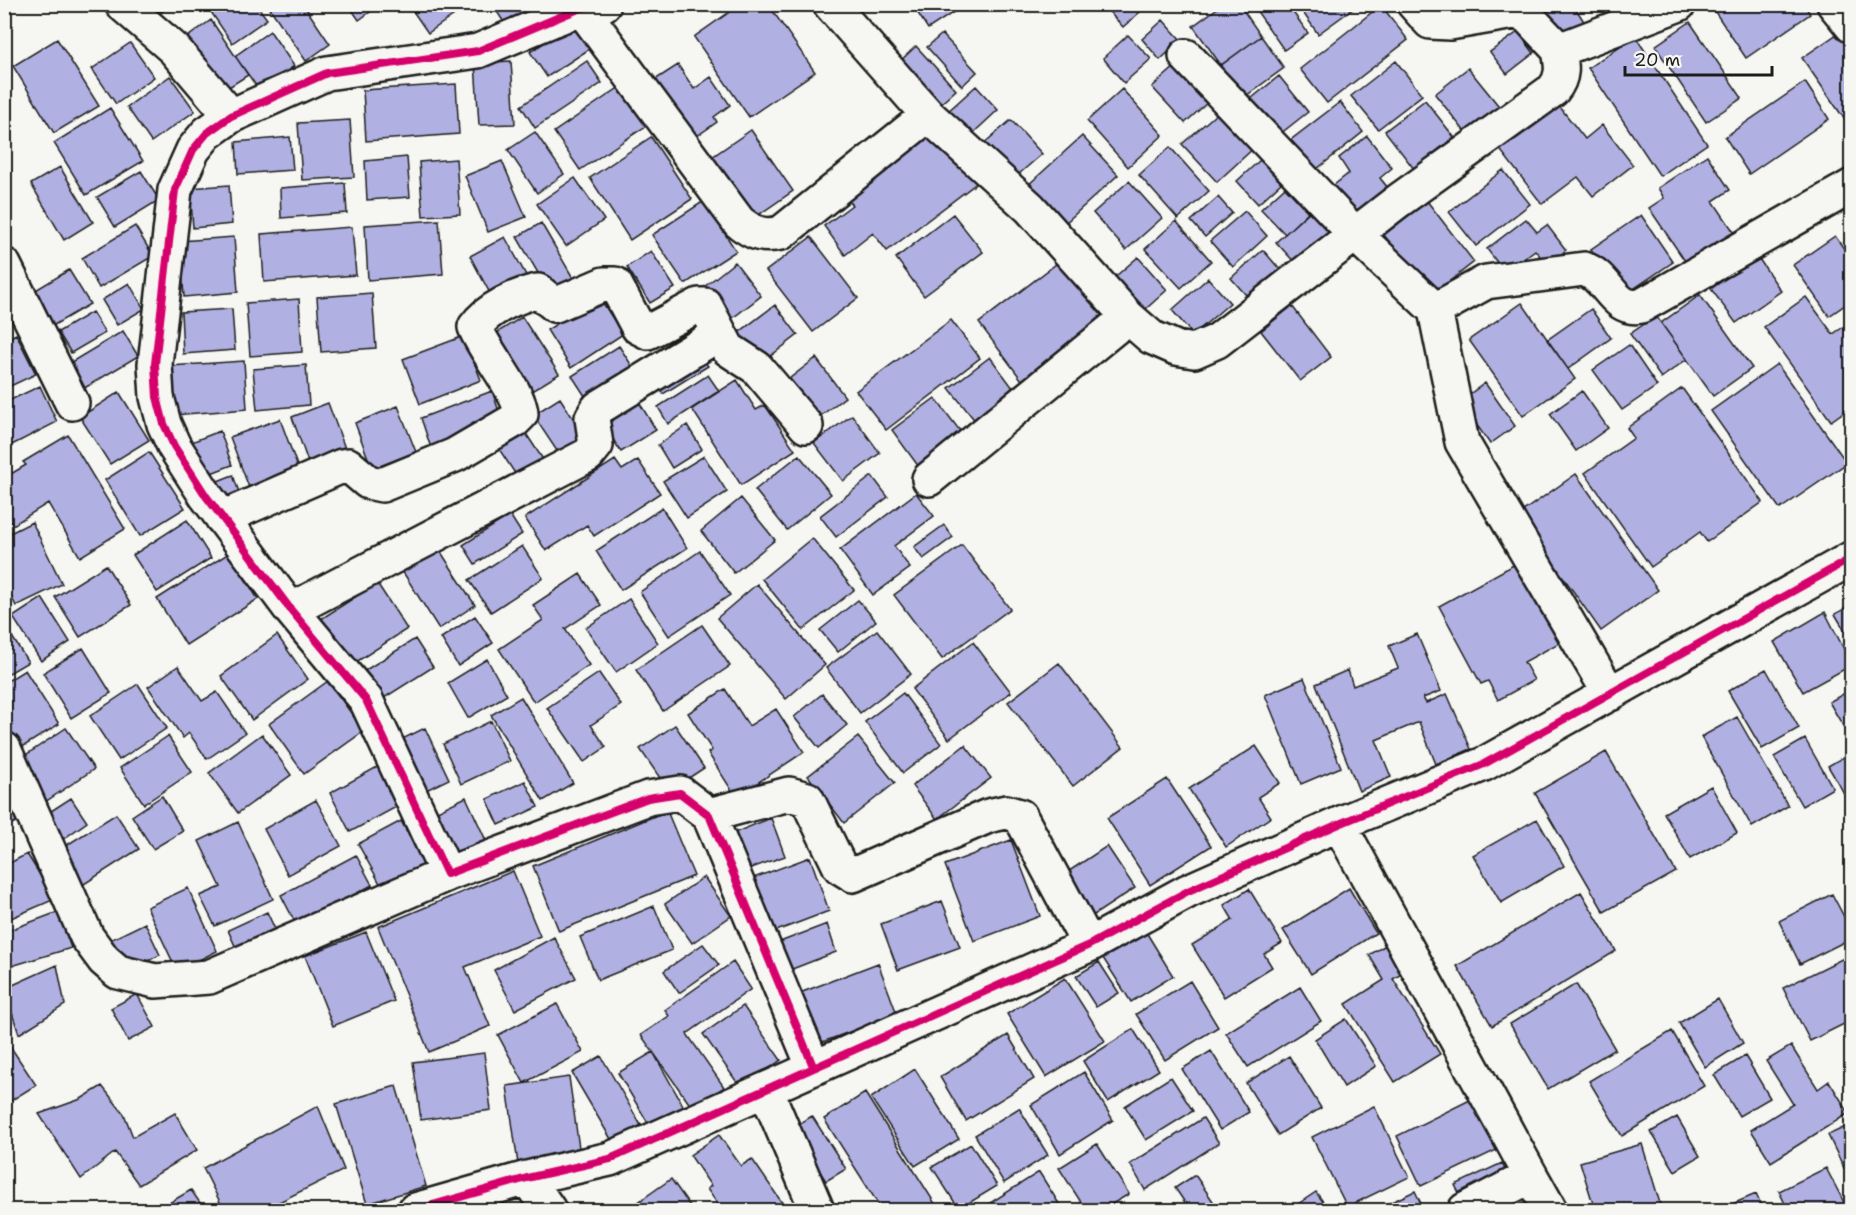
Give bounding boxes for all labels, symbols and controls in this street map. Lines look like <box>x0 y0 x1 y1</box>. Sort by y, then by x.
scale bar <box>1625 39 1772 77</box>
text: 20 m <box>1634 48 1680 72</box>

